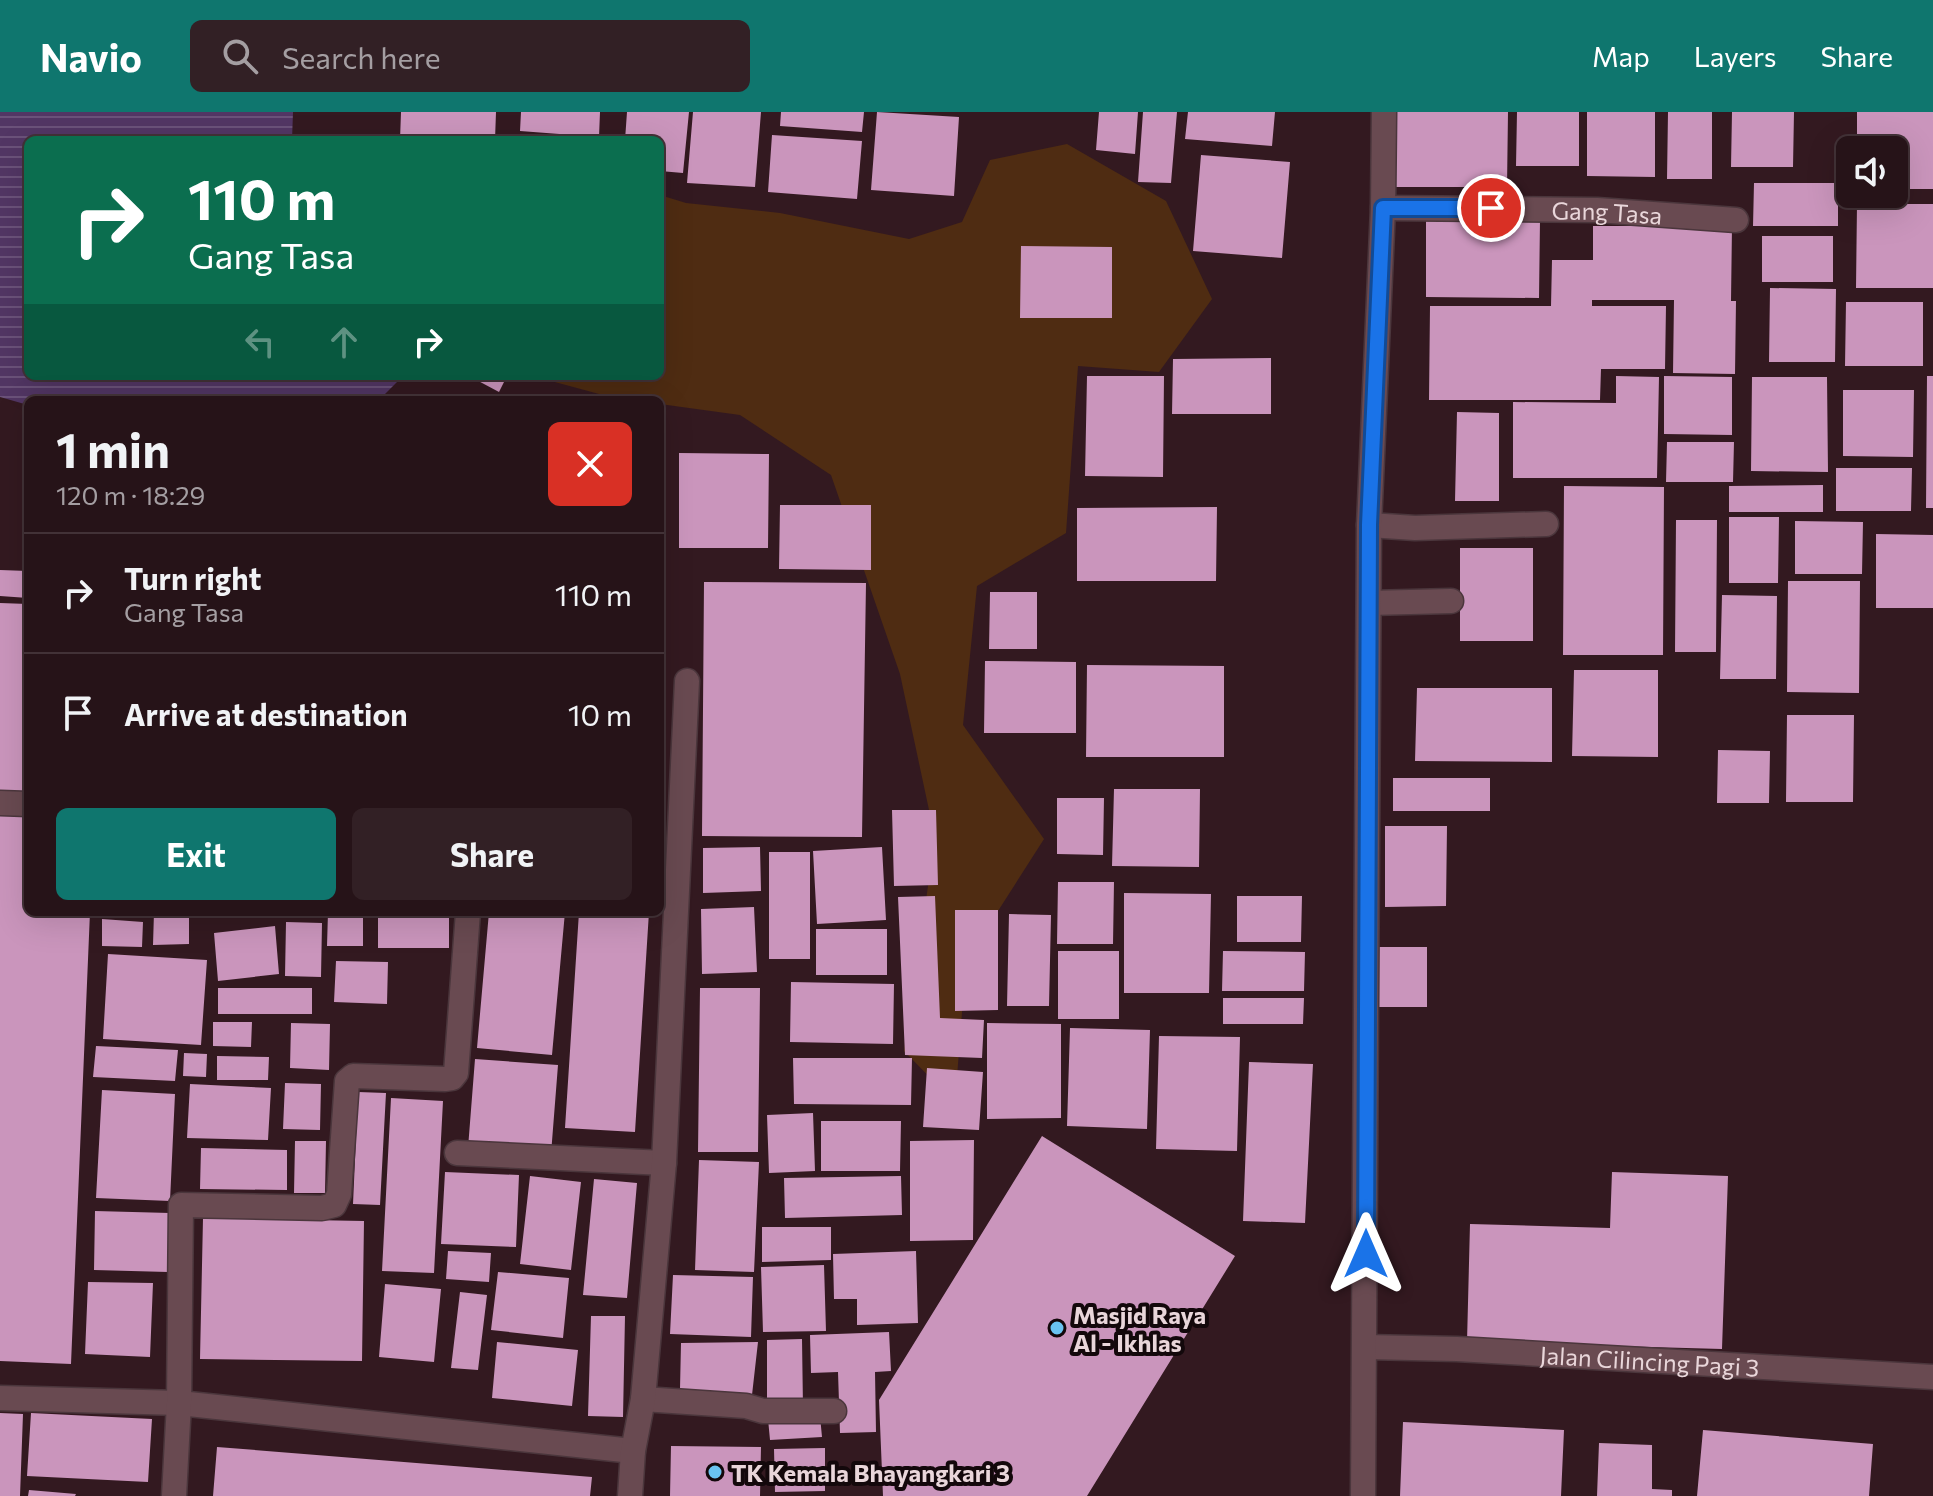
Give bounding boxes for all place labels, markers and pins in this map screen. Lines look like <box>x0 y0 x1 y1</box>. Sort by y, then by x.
pin <box>1457 174 1525 242</box>
place label: Masjid Raya Al - Ikhlas <box>1073 1300 1206 1357</box>
marker: Masjid Raya Al - Ikhlas <box>1048 1319 1066 1337</box>
place label: TK Kemala Bhayangkari 3 <box>731 1458 1010 1487</box>
marker: TK Kemala Bhayangkari 3 <box>706 1463 724 1481</box>

